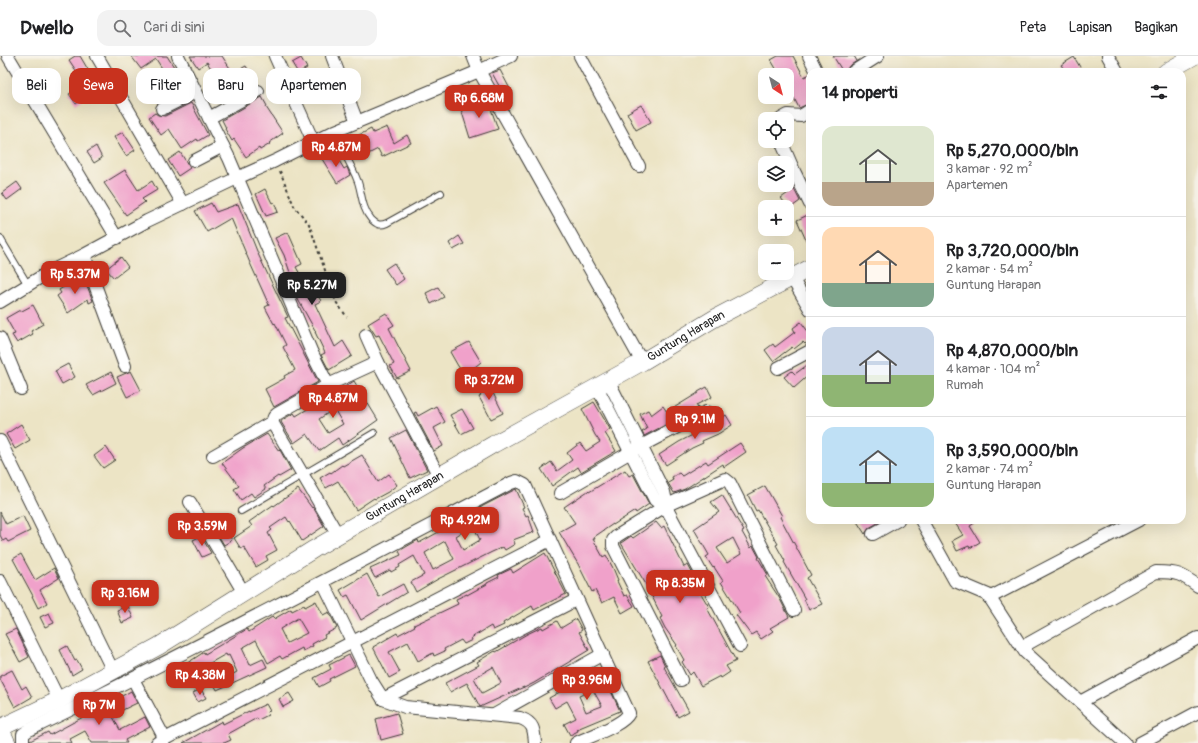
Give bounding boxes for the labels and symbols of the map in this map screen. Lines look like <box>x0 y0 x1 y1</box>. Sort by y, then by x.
north arrow <box>758 68 794 104</box>
pin: Rp 6.68M <box>438 85 520 119</box>
pin: Rp 4.87M <box>295 134 377 168</box>
pin: Rp 5.37M <box>34 261 116 295</box>
pin: Rp 5.27M <box>271 272 353 306</box>
street label: Guntung Harapan <box>644 307 728 365</box>
pin: Rp 3.72M <box>448 367 530 401</box>
pin: Rp 4.87M <box>292 385 374 419</box>
pin: Rp 9.1M <box>658 406 732 440</box>
street label: Guntung Harapan <box>363 468 447 525</box>
pin: Rp 4.92M <box>424 507 506 541</box>
pin: Rp 3.59M <box>161 513 243 547</box>
pin: Rp 8.35M <box>639 570 721 604</box>
pin: Rp 3.16M <box>84 580 166 614</box>
pin: Rp 4.38M <box>159 662 241 696</box>
pin: Rp 3.96M <box>546 667 628 701</box>
pin: Rp 7M <box>71 692 127 726</box>

